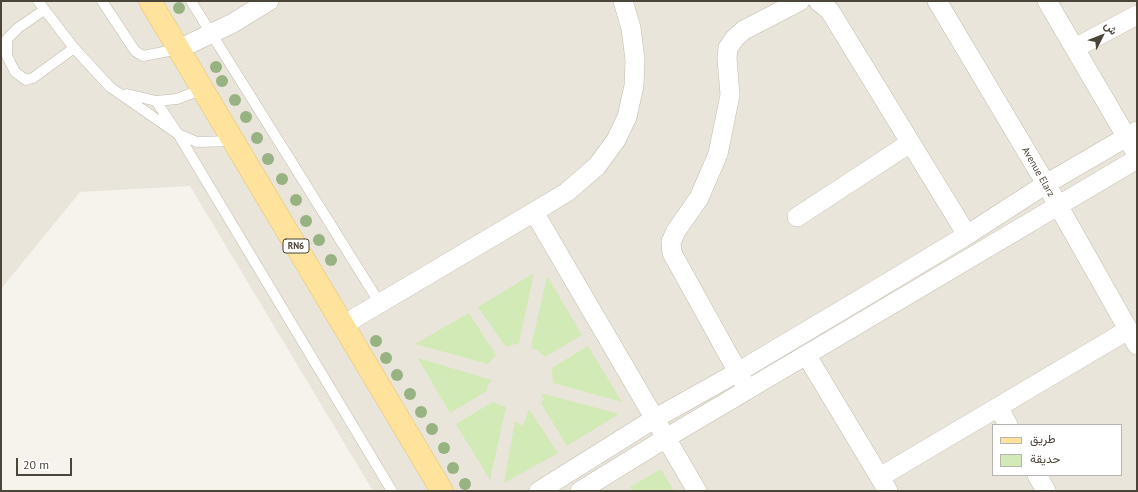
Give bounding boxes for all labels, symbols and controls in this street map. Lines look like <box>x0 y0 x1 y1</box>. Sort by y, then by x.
north arrow <box>1082 16 1122 56</box>
text: ش <box>1101 18 1121 38</box>
street label: Avenue Elarz <box>1019 145 1057 199</box>
road number: RN6 <box>283 239 309 253</box>
legend <box>992 424 1122 476</box>
text: طريق <box>1030 431 1055 446</box>
scale bar <box>18 450 74 476</box>
text: حديقة <box>1030 451 1060 466</box>
text: 20 m <box>23 457 49 472</box>

